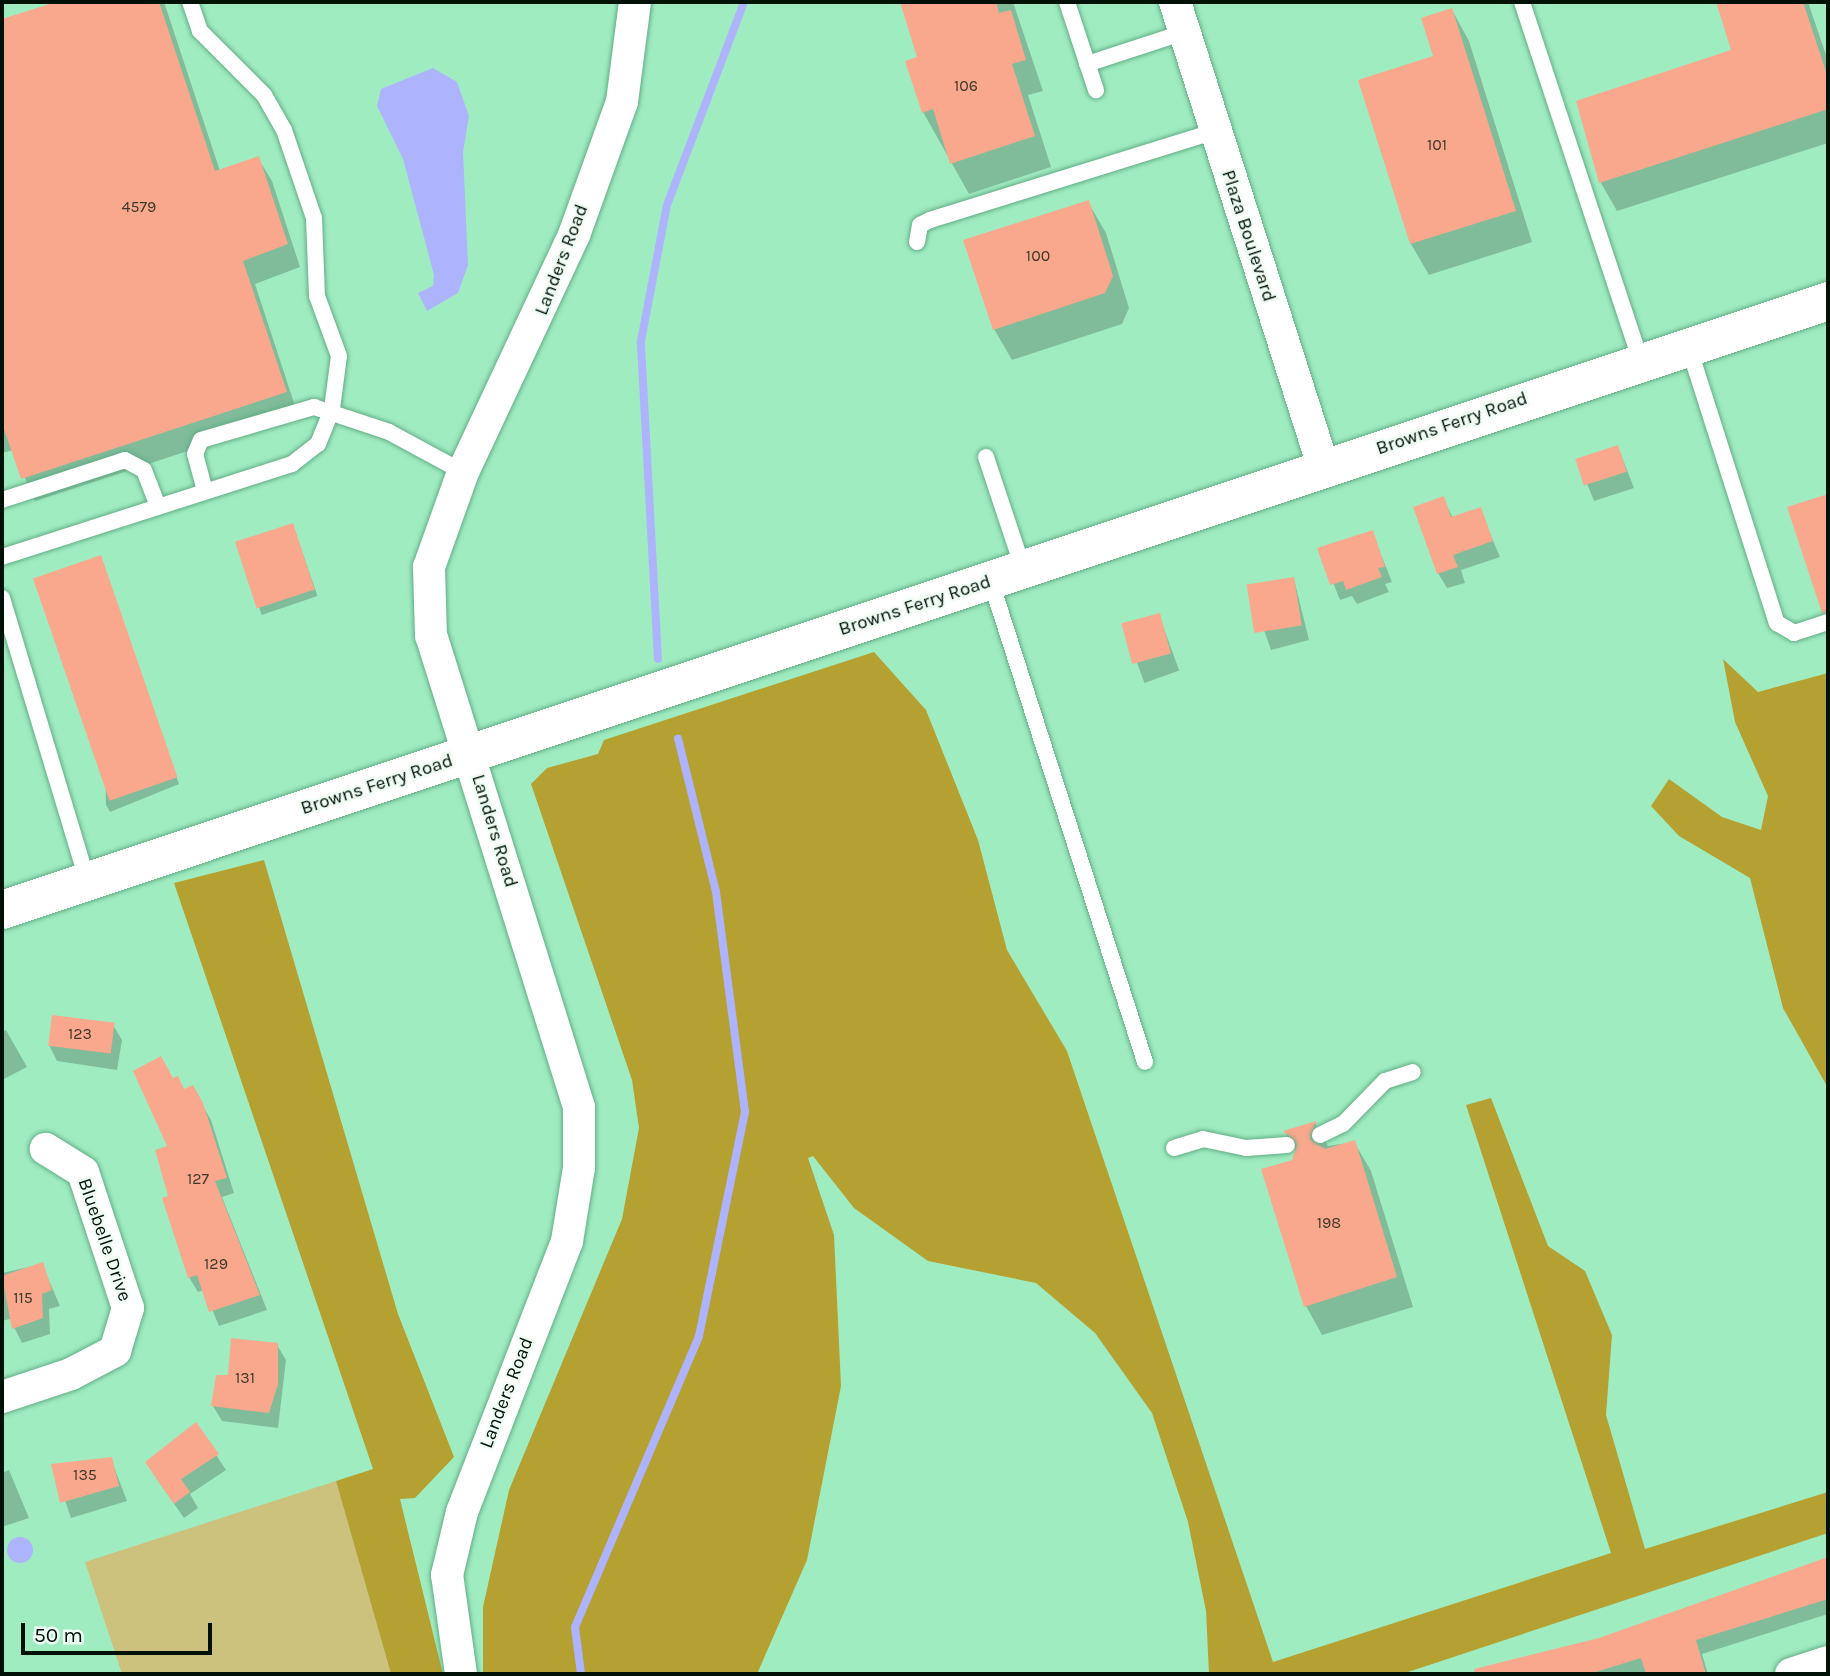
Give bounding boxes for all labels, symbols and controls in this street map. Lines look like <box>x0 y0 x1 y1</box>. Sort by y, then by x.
house number: 106 <box>954 76 978 96</box>
house number: 101 <box>1427 135 1447 155</box>
street label: Plaza Boulevard <box>1216 167 1280 305</box>
house number: 4579 <box>122 197 156 217</box>
street label: Landers Road <box>530 201 594 319</box>
house number: 100 <box>1026 246 1050 266</box>
street label: Browns Ferry Road <box>1373 387 1531 461</box>
street label: Browns Ferry Road <box>836 571 994 641</box>
street label: Browns Ferry Road <box>298 750 456 820</box>
street label: Landers Road <box>466 772 522 890</box>
house number: 123 <box>68 1024 92 1044</box>
house number: 127 <box>187 1169 209 1189</box>
street label: Bluebelle Drive <box>72 1175 136 1305</box>
house number: 198 <box>1317 1213 1341 1233</box>
house number: 129 <box>204 1254 228 1274</box>
house number: 115 <box>13 1288 33 1308</box>
street label: Landers Road <box>475 1334 539 1452</box>
house number: 131 <box>235 1368 255 1388</box>
house number: 135 <box>73 1465 97 1485</box>
scale bar <box>24 1610 215 1654</box>
text: 50 m <box>34 1623 83 1647</box>

